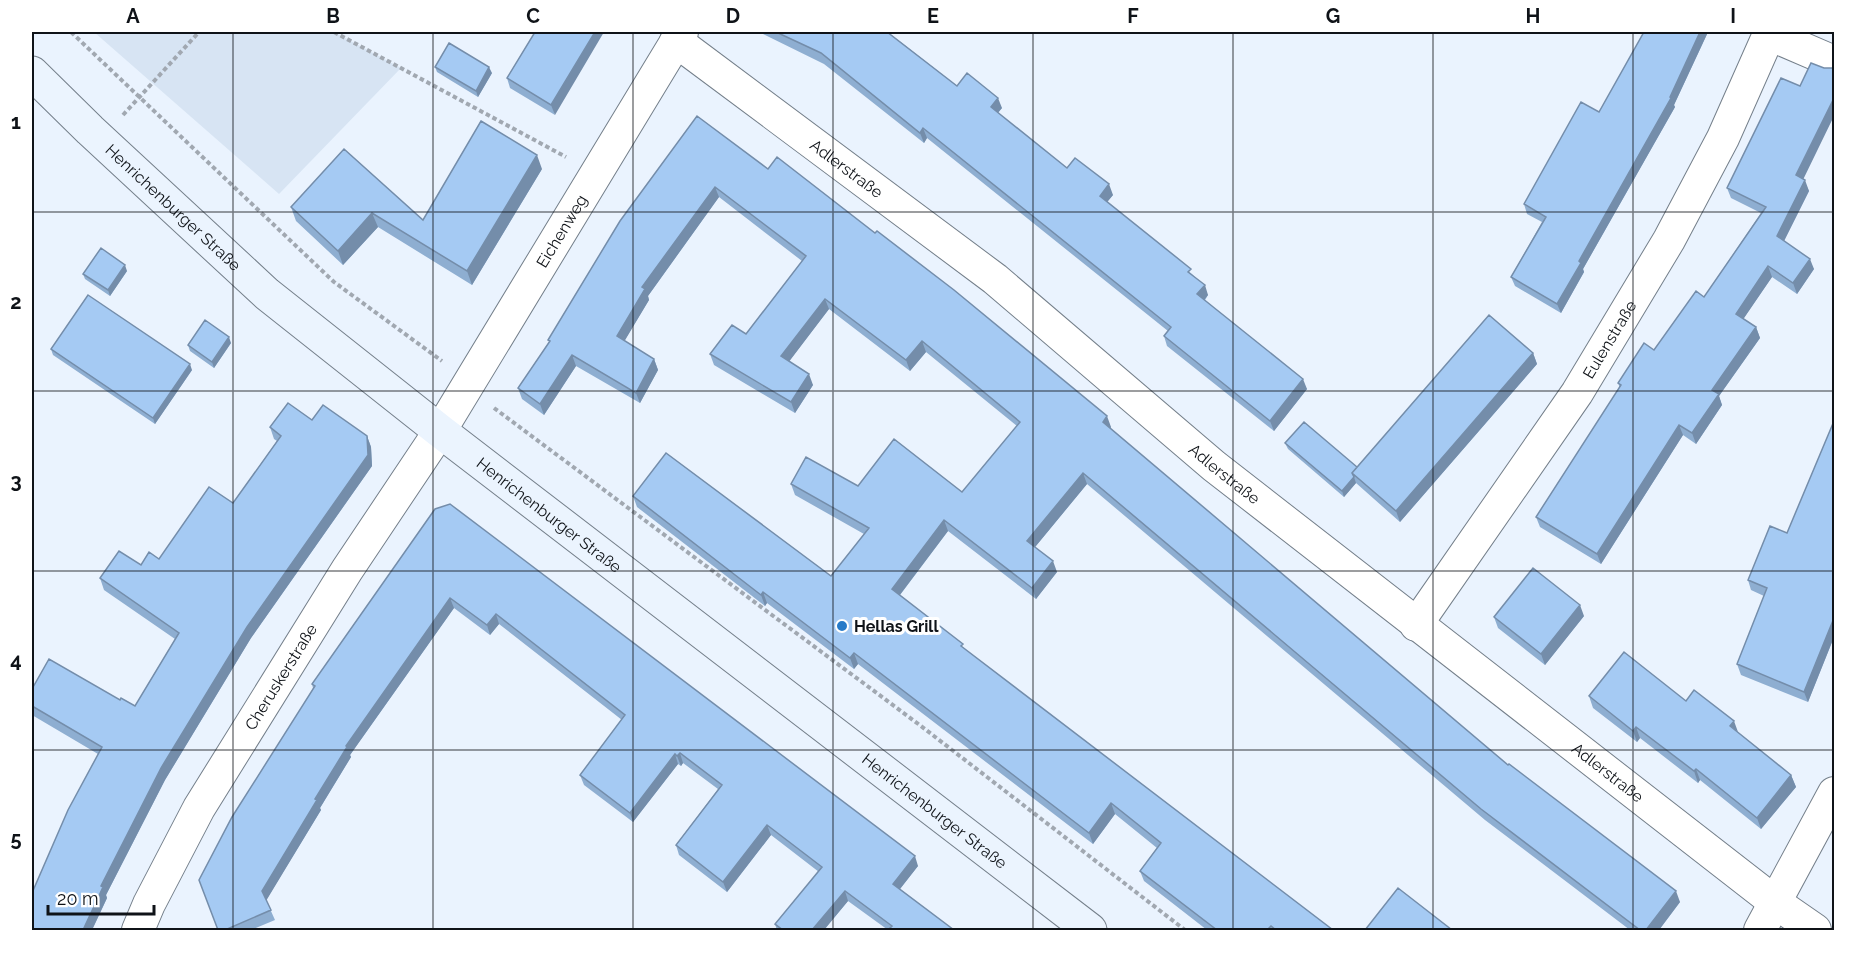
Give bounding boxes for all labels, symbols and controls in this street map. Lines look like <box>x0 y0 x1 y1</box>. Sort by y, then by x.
text: A <box>126 4 140 28</box>
text: B <box>326 4 340 28</box>
text: C <box>526 4 540 28</box>
text: D <box>726 4 740 28</box>
text: E <box>927 4 939 28</box>
text: F <box>1127 4 1139 28</box>
text: G <box>1326 4 1340 28</box>
text: H <box>1526 4 1540 28</box>
text: I <box>1730 4 1736 28</box>
text: 1 <box>11 110 21 134</box>
street label: Adlerstraße <box>806 136 886 202</box>
street label: Henrichenburger Straße <box>102 140 245 275</box>
street label: Eichenweg <box>532 191 591 271</box>
text: 2 <box>10 290 22 314</box>
street label: Eulenstraße <box>1579 297 1640 382</box>
street label: Adlerstraße <box>1185 440 1264 508</box>
street label: Henrichenburger Straße <box>473 454 625 577</box>
text: 3 <box>10 469 22 493</box>
place label: Hellas Grill <box>854 617 939 636</box>
marker: Hellas Grill <box>835 619 849 633</box>
street label: Cheruskerstraße <box>241 620 321 734</box>
text: 4 <box>10 648 22 672</box>
street label: Adlerstraße <box>1568 739 1647 806</box>
street label: Henrichenburger Straße <box>858 750 1011 873</box>
text: 5 <box>10 827 22 851</box>
scale bar <box>48 878 154 916</box>
text: 20 m <box>57 888 99 909</box>

